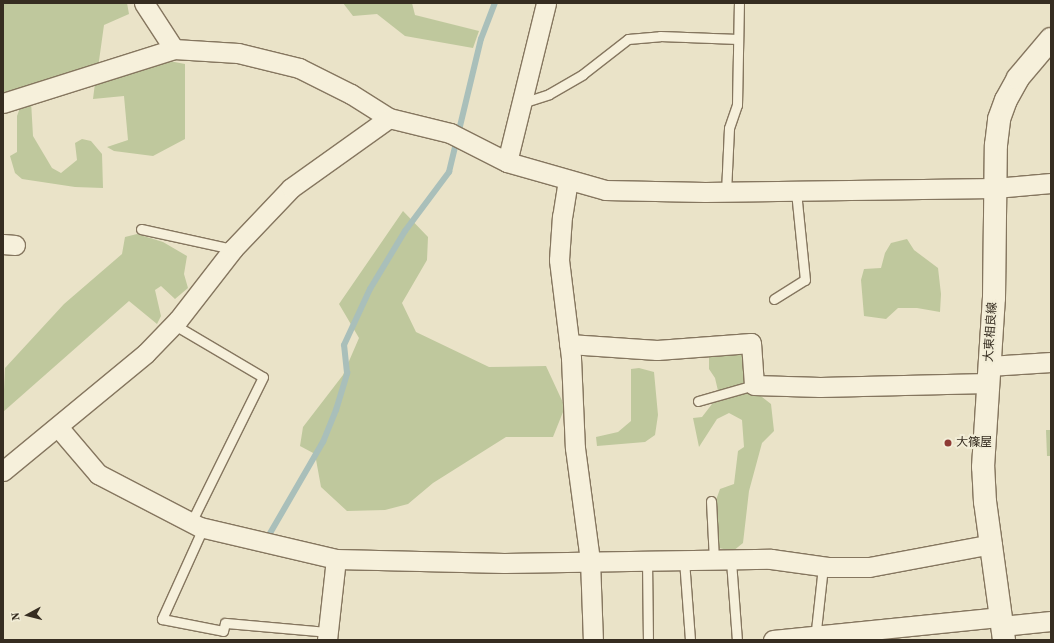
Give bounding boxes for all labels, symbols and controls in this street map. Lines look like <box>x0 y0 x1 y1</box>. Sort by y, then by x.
street label: 大東相良線 <box>982 302 1000 362</box>
place label: 大篠屋 <box>956 436 992 450</box>
marker: 大篠屋 <box>943 438 953 448</box>
north arrow <box>8 595 48 635</box>
text: N <box>8 612 24 621</box>

